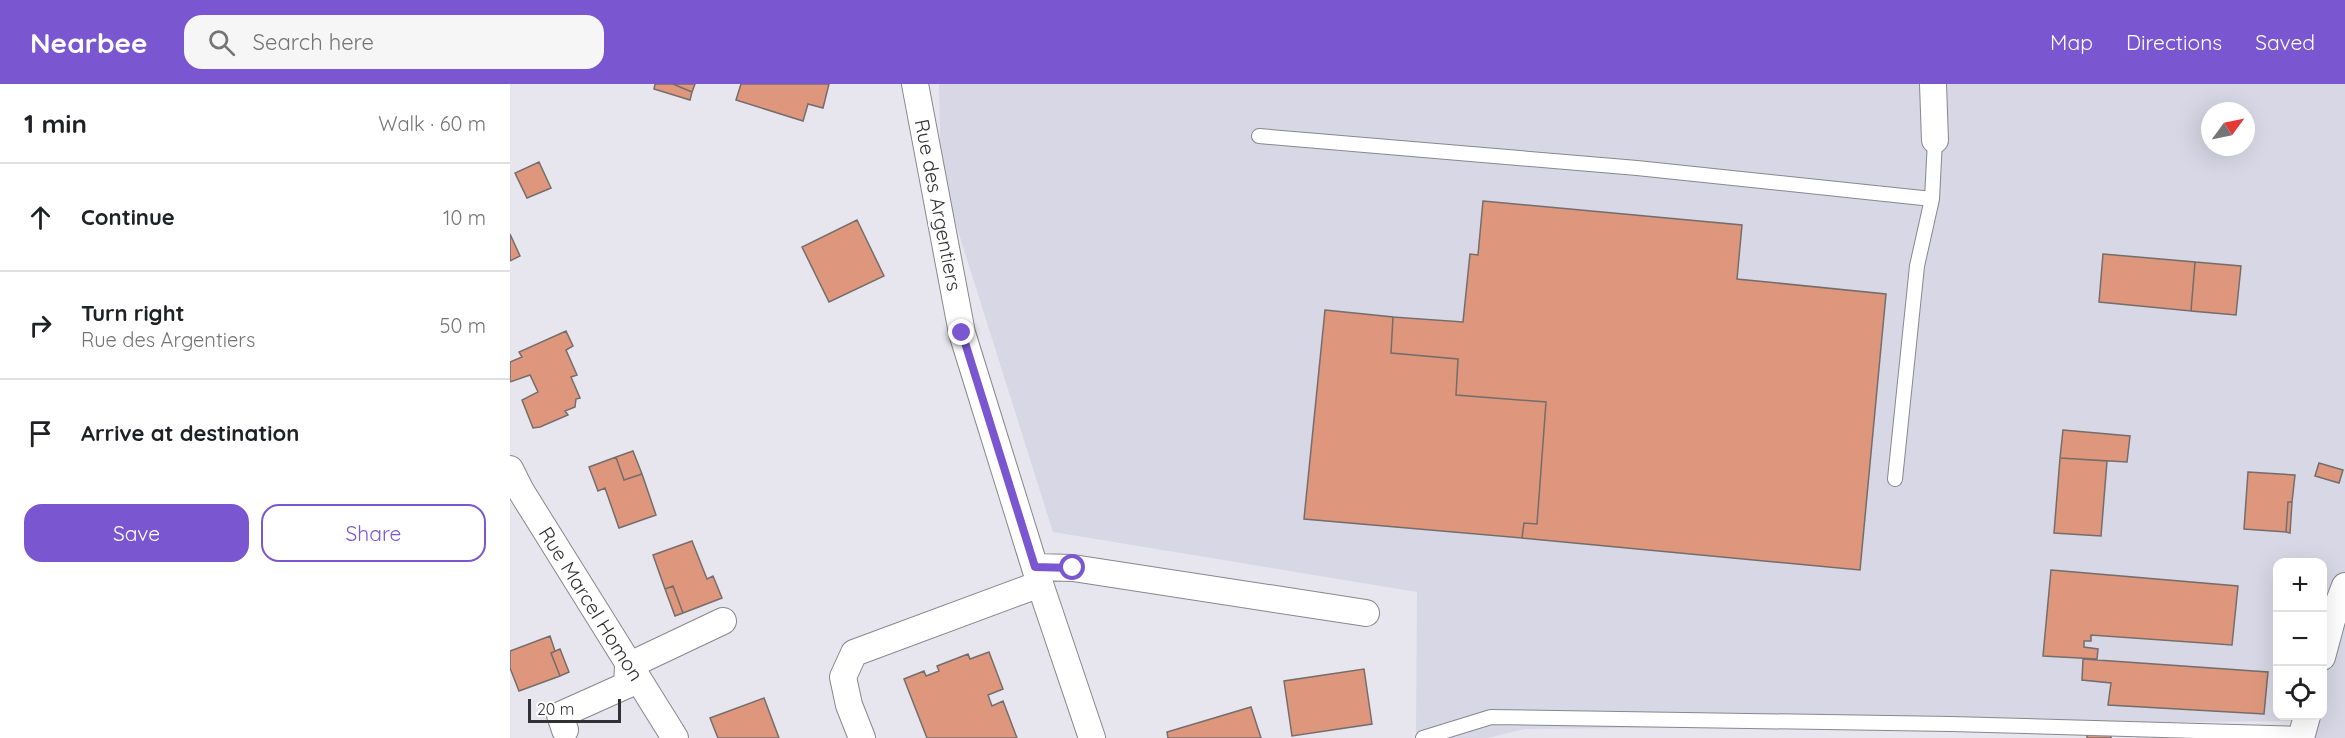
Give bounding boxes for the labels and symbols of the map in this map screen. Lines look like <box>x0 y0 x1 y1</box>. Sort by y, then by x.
north arrow <box>2201 102 2255 156</box>
street label: Rue des Argentiers <box>910 117 967 293</box>
route end <box>948 319 974 345</box>
street label: Rue Marcel Homon <box>534 522 649 686</box>
route start <box>1059 554 1085 580</box>
scale bar <box>528 696 621 724</box>

